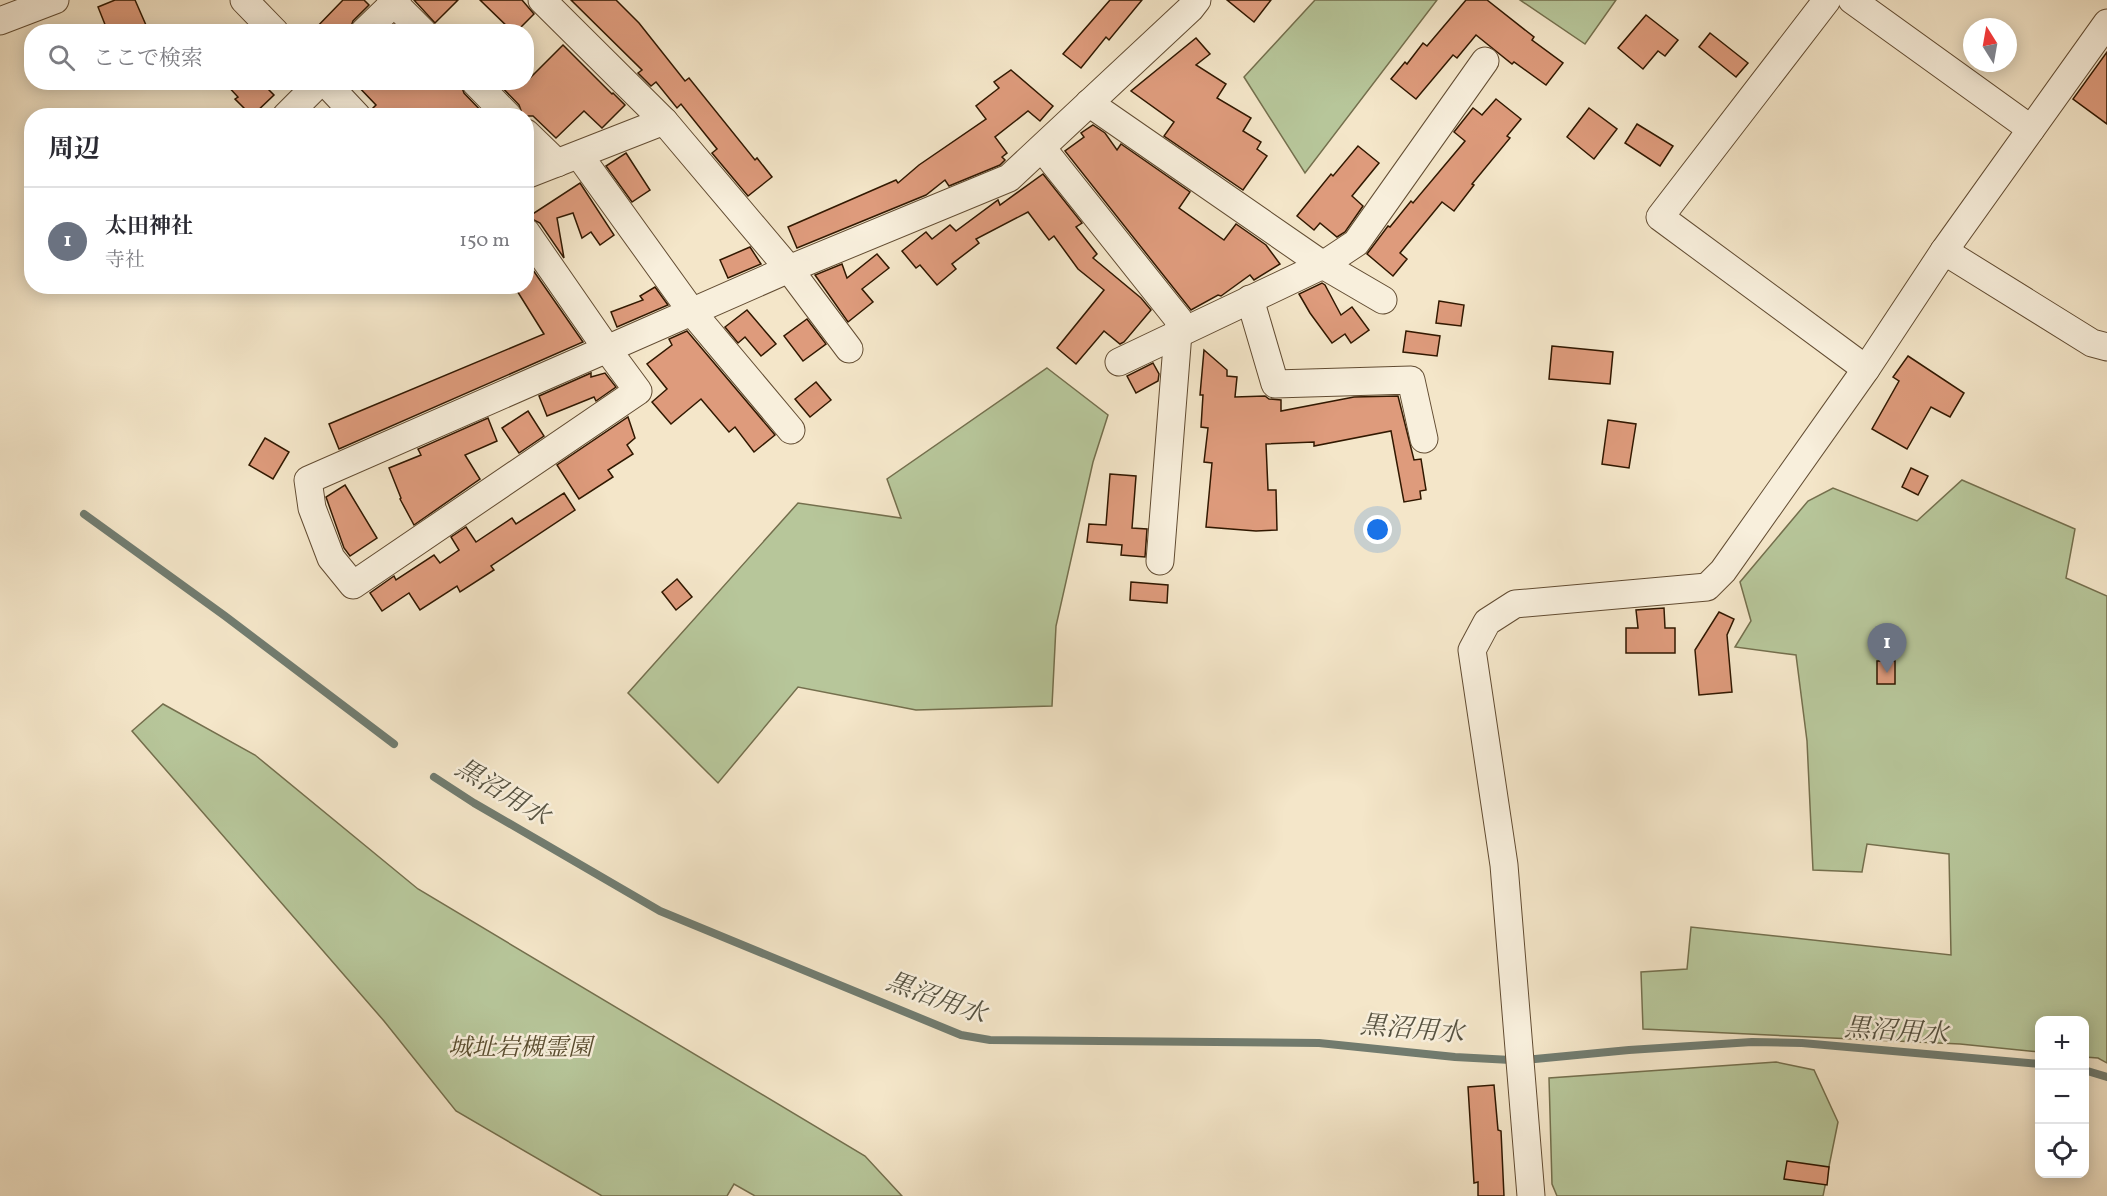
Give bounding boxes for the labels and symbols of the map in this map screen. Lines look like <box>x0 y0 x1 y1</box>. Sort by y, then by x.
north arrow <box>1963 18 2017 72</box>
your location <box>1363 515 1392 544</box>
pin: 1 <box>1868 624 1906 673</box>
water label: 黒沼用水 <box>448 751 558 837</box>
water label: 黒沼用水 <box>881 964 994 1035</box>
water label: 黒沼用水 <box>1359 1008 1468 1053</box>
water label: 黒沼用水 <box>1843 1010 1952 1054</box>
park label: 城址岩槻霊園 <box>448 1032 596 1066</box>

